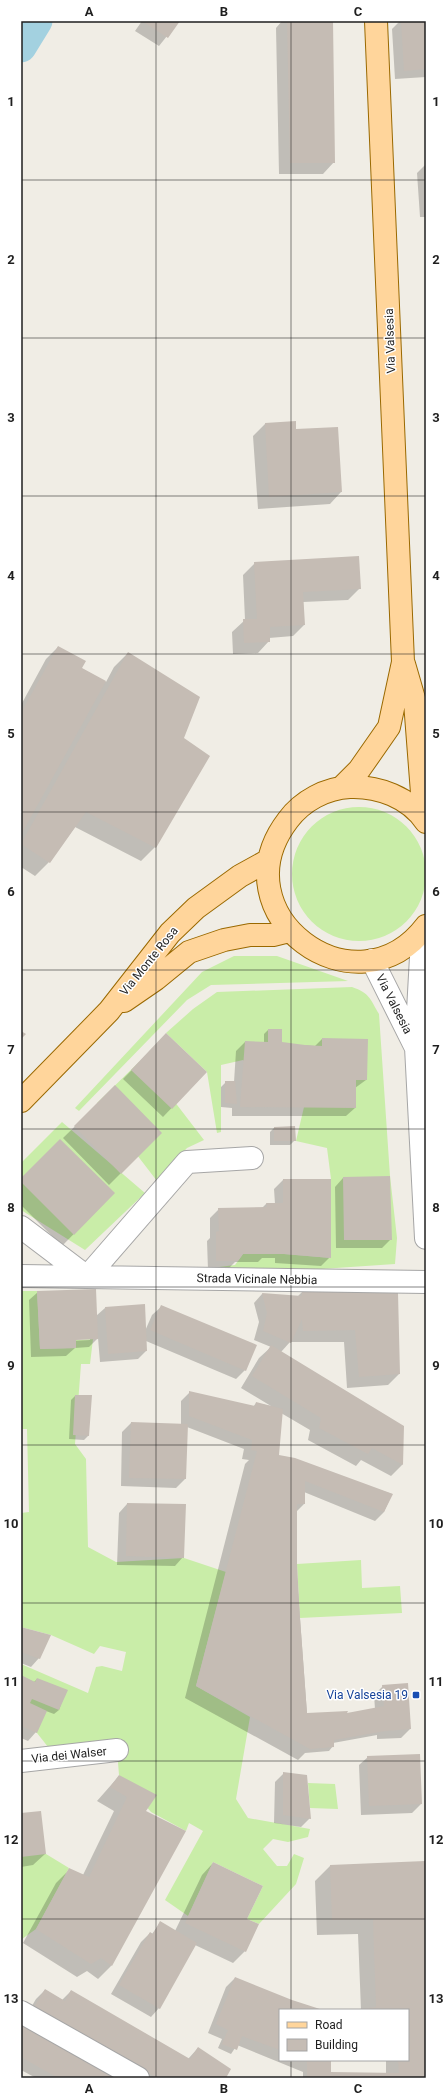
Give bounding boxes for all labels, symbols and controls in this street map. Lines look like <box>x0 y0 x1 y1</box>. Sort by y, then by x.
text: A <box>85 4 94 19</box>
text: B <box>220 4 228 19</box>
text: C <box>354 4 363 19</box>
text: 1 <box>7 94 15 109</box>
text: 1 <box>432 94 440 109</box>
text: 2 <box>7 252 15 267</box>
text: 2 <box>432 252 440 267</box>
street label: Via Valsesia <box>382 308 398 374</box>
text: 3 <box>7 410 15 425</box>
text: 3 <box>432 410 440 425</box>
text: 4 <box>7 568 15 583</box>
text: 4 <box>432 568 440 583</box>
text: 5 <box>7 726 15 741</box>
text: 5 <box>432 726 440 741</box>
text: 6 <box>7 884 15 899</box>
text: 6 <box>432 884 440 899</box>
street label: Via Monte Rosa <box>117 924 181 998</box>
street label: Via Valsesia <box>373 972 415 1036</box>
text: 7 <box>7 1042 15 1057</box>
text: 7 <box>432 1042 440 1057</box>
text: 8 <box>7 1200 15 1215</box>
text: 8 <box>432 1200 440 1215</box>
street label: Strada Vicinale Nebbia <box>197 1271 317 1287</box>
text: 9 <box>7 1358 15 1373</box>
text: 9 <box>432 1358 440 1373</box>
text: 10 <box>4 1516 18 1531</box>
text: 10 <box>429 1516 443 1531</box>
text: 11 <box>4 1674 18 1689</box>
text: 11 <box>429 1674 443 1689</box>
place label: Via Valsesia 19 <box>326 1688 408 1702</box>
marker: Via Valsesia 19 <box>411 1690 421 1700</box>
street label: Via dei Walser <box>31 1744 107 1766</box>
text: 12 <box>4 1832 18 1847</box>
text: 12 <box>429 1832 443 1847</box>
text: 13 <box>4 1991 18 2006</box>
text: 13 <box>429 1991 443 2006</box>
legend <box>279 2009 409 2061</box>
text: Road <box>315 2018 343 2032</box>
text: Building <box>315 2038 358 2052</box>
text: A <box>85 2081 94 2096</box>
text: B <box>220 2081 228 2096</box>
text: C <box>354 2081 363 2096</box>

